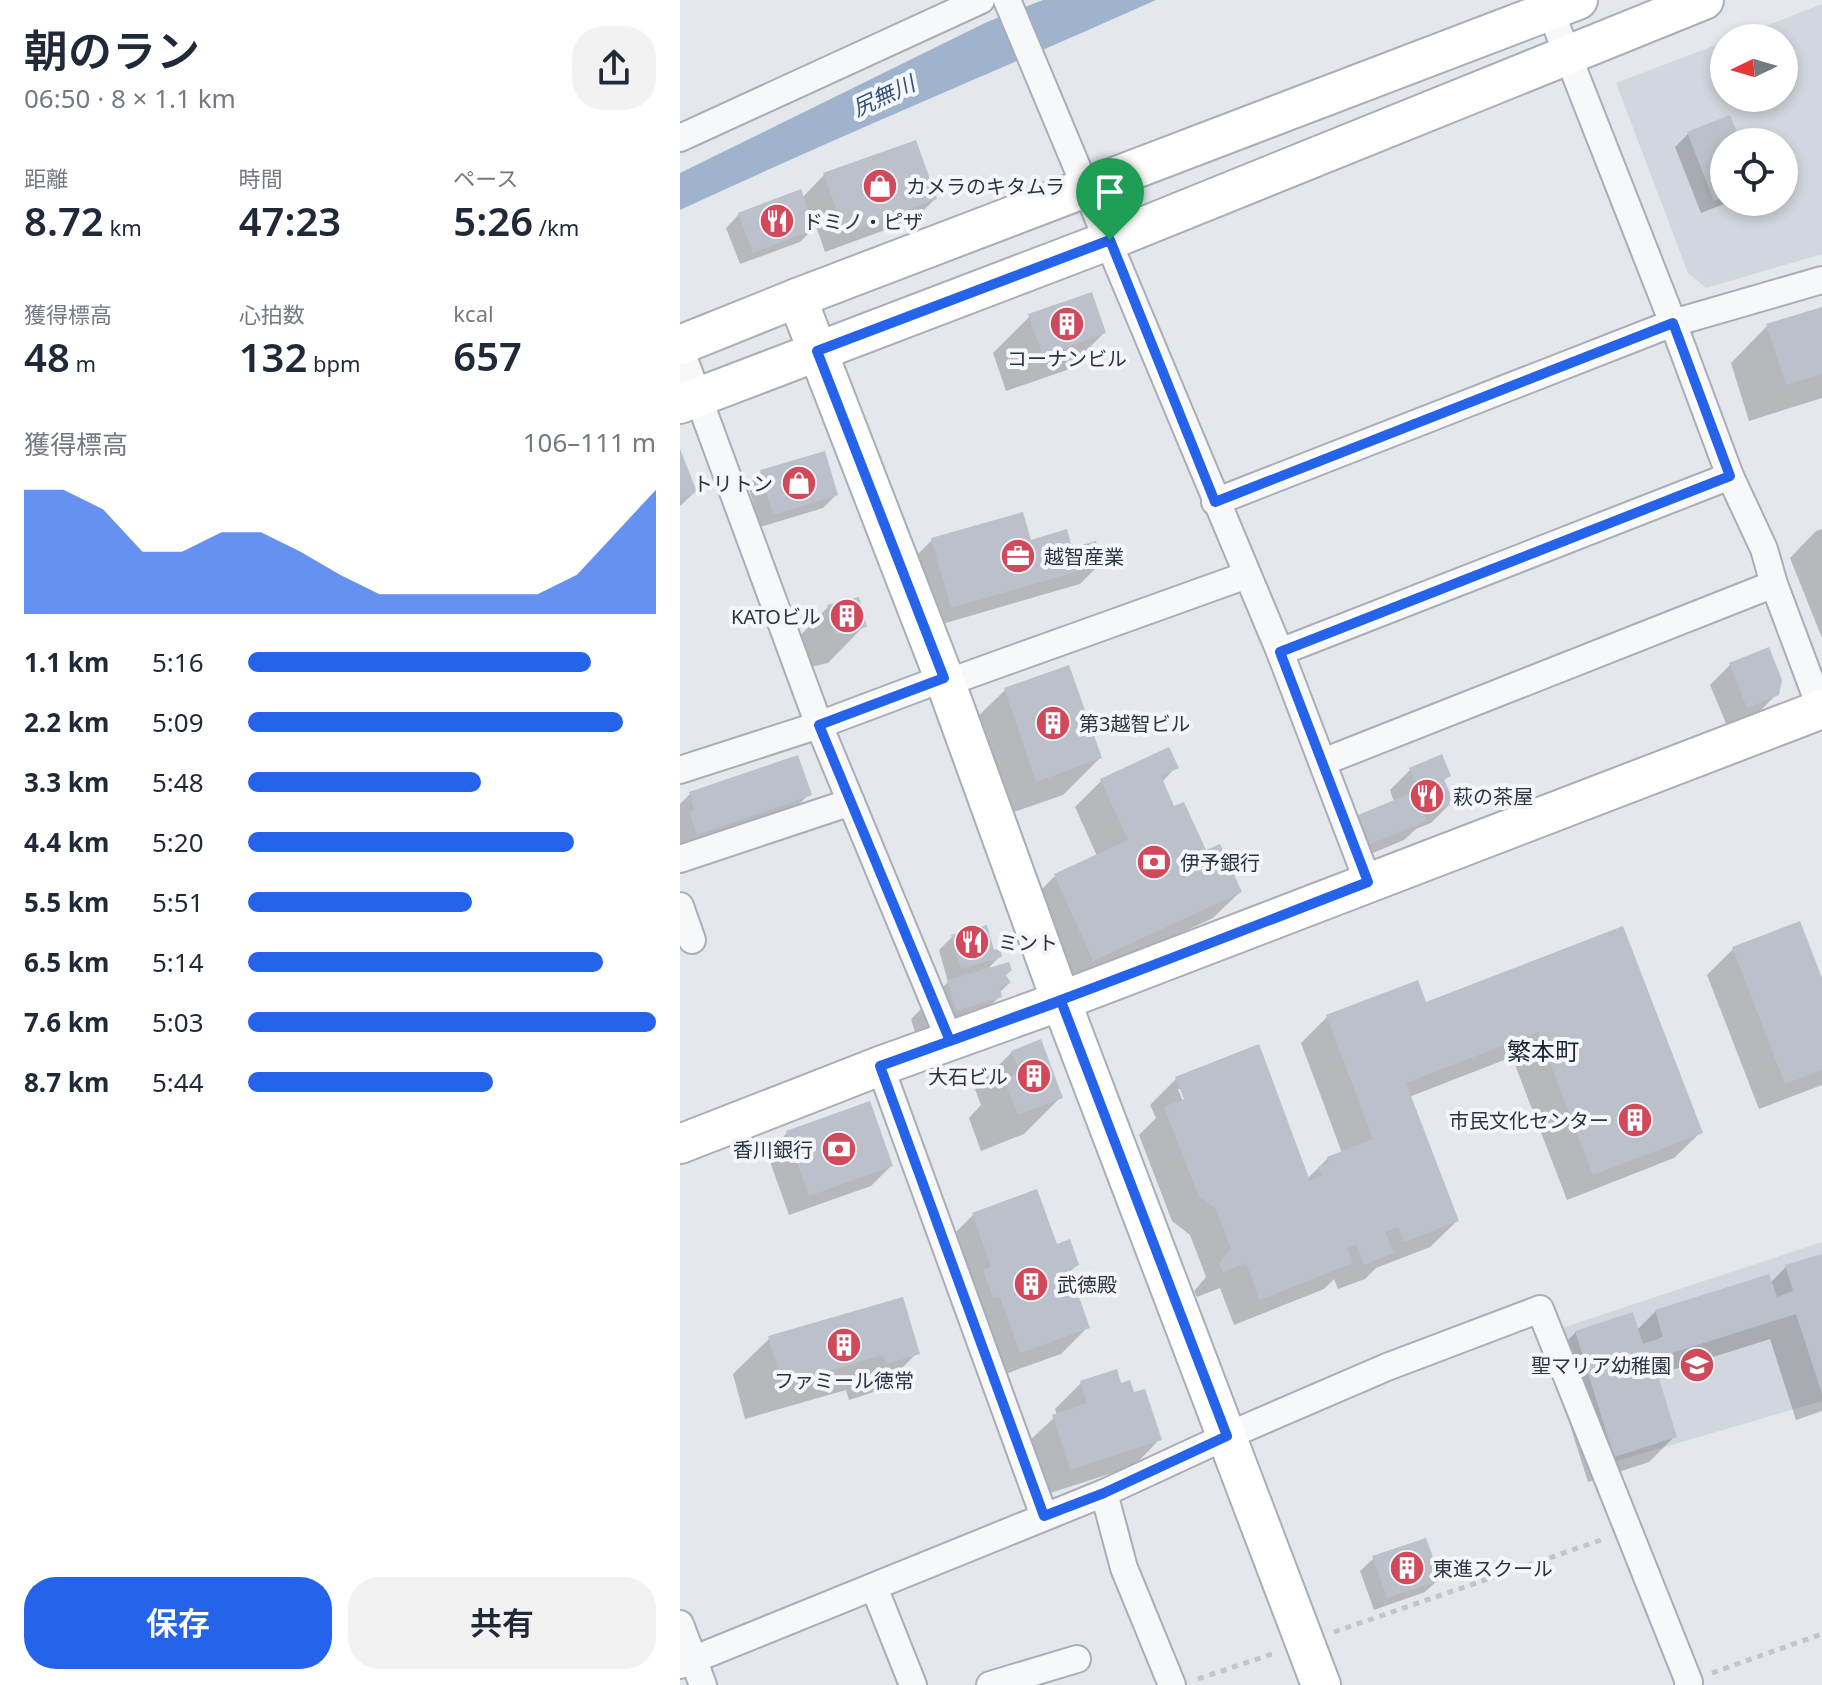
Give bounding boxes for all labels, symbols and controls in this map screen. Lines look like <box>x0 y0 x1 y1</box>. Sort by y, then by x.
text: 朝のラン <box>24 20 200 80</box>
north arrow <box>1710 24 1798 112</box>
map controls <box>1710 24 1798 216</box>
button: share <box>572 26 656 110</box>
water label: 尻無川 <box>847 67 921 123</box>
text: 06:50 · 8 × 1.1 km <box>24 80 236 116</box>
button: locate <box>1710 128 1798 216</box>
pin <box>1076 158 1144 240</box>
text: 距離 <box>24 163 68 193</box>
text: 時間 <box>239 163 283 193</box>
text: ペース <box>453 163 518 193</box>
shop icon: カメラのキタムラ <box>861 167 899 205</box>
icon: arrive <box>1088 170 1132 214</box>
place label: カメラのキタムラ <box>906 173 1065 200</box>
text: 8.72 <box>24 193 104 248</box>
text: 47:23 <box>239 193 341 248</box>
text: 5:26 <box>453 193 533 248</box>
restaurant icon: ドミノ・ピザ <box>758 202 796 240</box>
place label: ドミノ・ピザ <box>803 208 923 235</box>
text: km <box>104 212 142 242</box>
text: /km <box>533 212 579 242</box>
text: kcal <box>453 298 494 328</box>
text: 獲得標高 <box>24 299 112 329</box>
text: 心拍数 <box>239 299 305 329</box>
building icon: コーナンビル <box>1048 305 1086 343</box>
text: 657 <box>453 328 522 383</box>
text: 48 <box>24 329 70 384</box>
text: 132 <box>239 329 307 384</box>
place label: コーナンビル <box>1007 345 1127 372</box>
text: m <box>70 348 96 378</box>
text: bpm <box>307 348 361 378</box>
text: 106–111 m <box>523 424 656 460</box>
text: 獲得標高 <box>24 426 128 462</box>
shop icon: トリトン <box>780 464 818 502</box>
place label: トリトン <box>693 470 773 497</box>
office icon: 越智産業 <box>999 537 1037 575</box>
place label: 越智産業 <box>1044 543 1124 570</box>
building icon: KATOビル <box>828 597 866 635</box>
place label: KATOビル <box>731 603 821 630</box>
text: 1.1 km <box>24 644 109 680</box>
text: 5:16 <box>152 644 204 680</box>
text: 2.2 km <box>24 704 109 740</box>
text: 5:09 <box>152 704 204 740</box>
building icon: 第3越智ビル <box>1034 704 1072 742</box>
place label: 第3越智ビル <box>1079 710 1190 737</box>
text: 3.3 km <box>24 764 109 800</box>
text: 5:48 <box>152 764 204 800</box>
restaurant icon: 萩の茶屋 <box>1408 777 1446 815</box>
place label: 萩の茶屋 <box>1453 783 1533 810</box>
text: 4.4 km <box>24 824 109 860</box>
text: 5:20 <box>152 824 204 860</box>
bank icon: 伊予銀行 <box>1135 843 1173 881</box>
place label: 伊予銀行 <box>1180 849 1260 876</box>
text: 5.5 km <box>24 884 109 920</box>
text: 5:51 <box>152 884 204 920</box>
restaurant icon: ミント <box>953 923 991 961</box>
place label: ミント <box>998 929 1058 956</box>
text: 6.5 km <box>24 944 109 980</box>
text: 5:14 <box>152 944 204 980</box>
text: 7.6 km <box>24 1004 109 1040</box>
text: 5:03 <box>152 1004 204 1040</box>
district label: 繁本町 <box>1507 1034 1579 1067</box>
building icon: 大石ビル <box>1015 1057 1053 1095</box>
place label: 大石ビル <box>928 1063 1008 1090</box>
text: 8.7 km <box>24 1064 109 1100</box>
text: 5:44 <box>152 1064 204 1100</box>
building icon: 市民文化センター <box>1616 1101 1654 1139</box>
place label: 市民文化センター <box>1449 1107 1609 1134</box>
bank icon: 香川銀行 <box>820 1130 858 1168</box>
place label: 香川銀行 <box>733 1136 813 1163</box>
building icon: 武徳殿 <box>1012 1265 1050 1303</box>
place label: 武徳殿 <box>1057 1271 1117 1298</box>
building icon: ファミール徳常 <box>825 1326 863 1364</box>
school or university icon: 聖マリア幼稚園 <box>1678 1346 1716 1384</box>
place label: 聖マリア幼稚園 <box>1531 1352 1671 1379</box>
place label: ファミール徳常 <box>774 1367 914 1394</box>
building icon: 東進スクール <box>1388 1549 1426 1587</box>
place label: 東進スクール <box>1433 1555 1553 1582</box>
button: 保存 <box>24 1577 332 1669</box>
button: 共有 <box>348 1577 656 1669</box>

